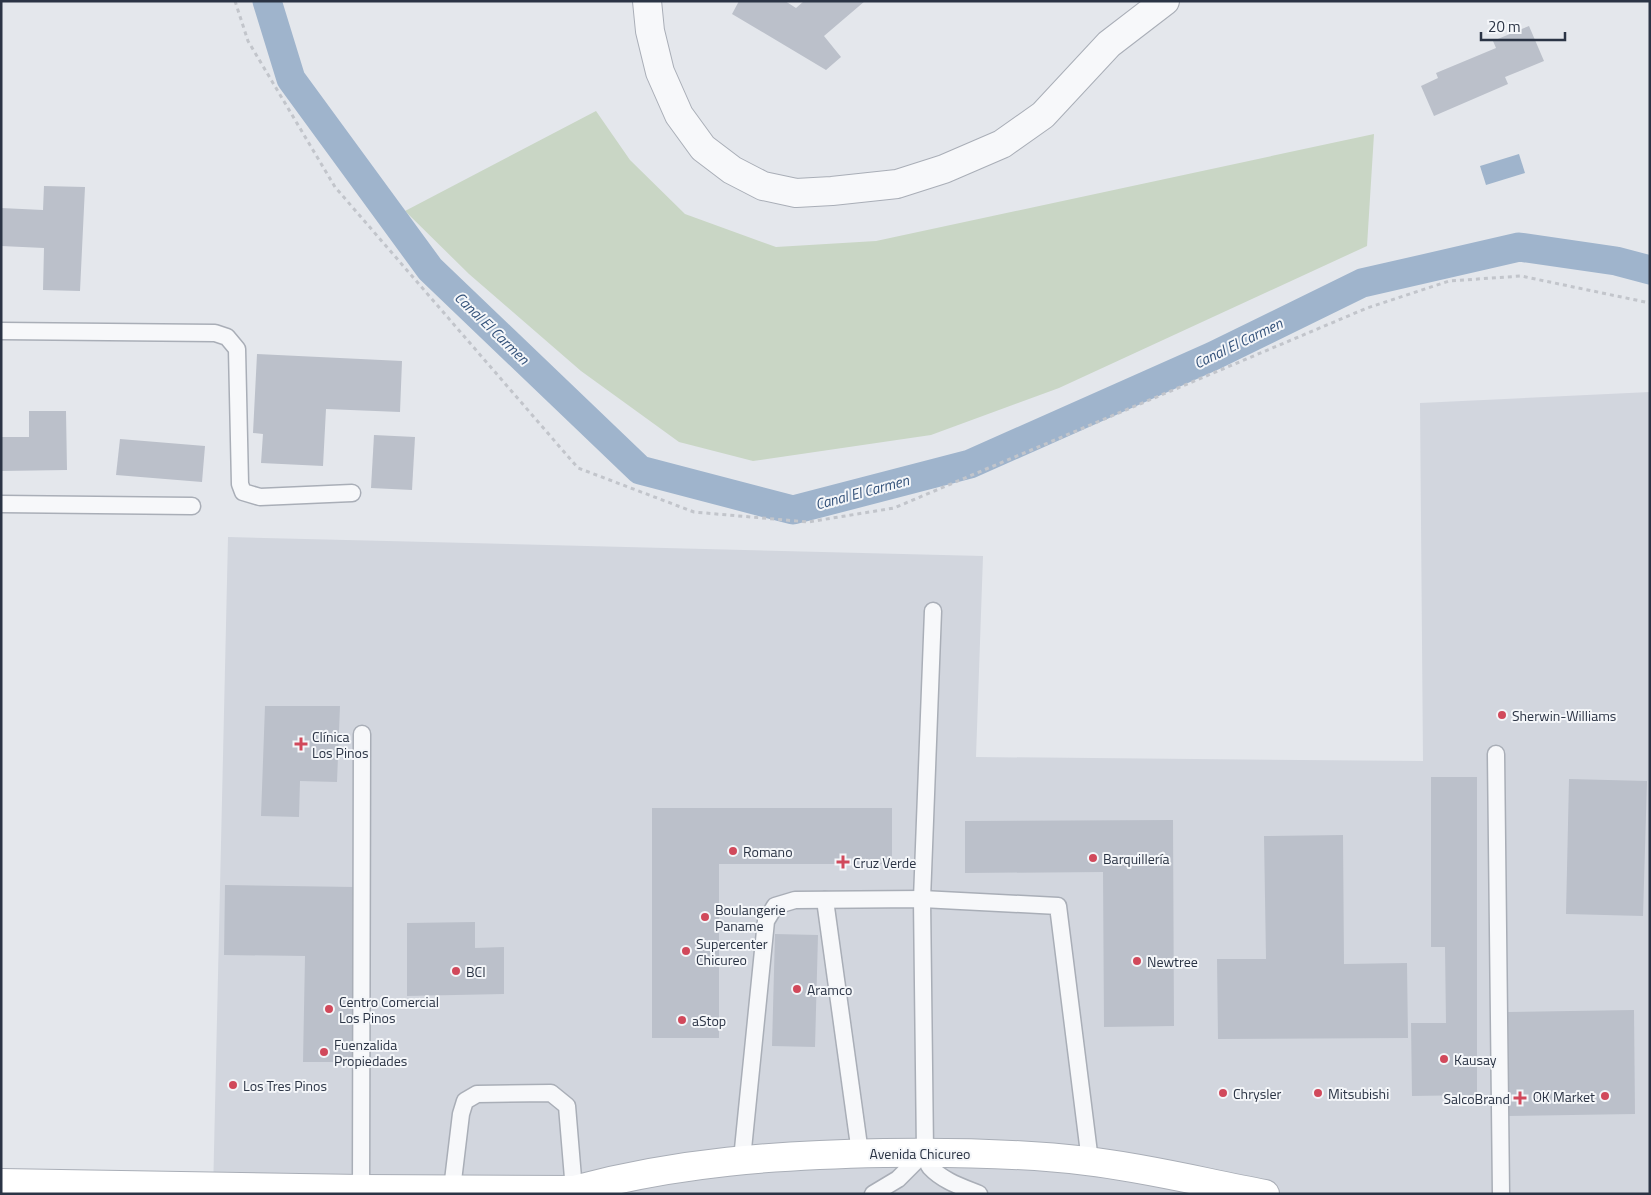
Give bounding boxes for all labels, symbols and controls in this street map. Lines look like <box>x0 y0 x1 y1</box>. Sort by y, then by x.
scale bar <box>1481 10 1565 42</box>
text: 20 m <box>1488 15 1521 38</box>
water label: Canal El Carmen <box>449 286 535 370</box>
water label: Canal El Carmen <box>1190 311 1287 374</box>
water label: Canal El Carmen <box>813 468 912 516</box>
place label: Sherwin-Williams <box>1512 705 1616 726</box>
marker: Sherwin-Williams <box>1496 709 1508 721</box>
place label: Clínica Los Pinos <box>312 726 368 763</box>
marker: Clínica Los Pinos <box>294 737 308 751</box>
place label: Romano <box>743 841 793 862</box>
marker: Romano <box>727 845 739 857</box>
place label: Barquillería <box>1103 848 1170 869</box>
place label: Cruz Verde <box>853 852 916 873</box>
marker: Barquillería <box>1087 852 1099 864</box>
marker: Cruz Verde <box>837 856 849 868</box>
place label: Boulangerie Paname <box>715 899 785 936</box>
marker: Boulangerie Paname <box>699 911 711 923</box>
place label: Supercenter Chicureo <box>696 933 768 970</box>
marker: Supercenter Chicureo <box>680 945 692 957</box>
place label: Newtree <box>1147 951 1198 972</box>
marker: Newtree <box>1131 955 1143 967</box>
place label: BCI <box>466 961 486 982</box>
marker: BCI <box>450 965 462 977</box>
place label: Aramco <box>807 979 852 1000</box>
marker: Aramco <box>791 983 803 995</box>
place label: Centro Comercial Los Pinos <box>339 991 439 1028</box>
marker: Centro Comercial Los Pinos <box>323 1003 335 1015</box>
place label: aStop <box>692 1010 726 1031</box>
marker: aStop <box>676 1014 688 1026</box>
place label: Fuenzalida Propiedades <box>334 1034 407 1071</box>
marker: Fuenzalida Propiedades <box>318 1046 330 1058</box>
place label: Kausay <box>1454 1049 1497 1070</box>
marker: Kausay <box>1438 1053 1450 1065</box>
place label: Los Tres Pinos <box>243 1075 327 1096</box>
marker: Los Tres Pinos <box>227 1079 239 1091</box>
place label: Chrysler <box>1233 1083 1281 1104</box>
place label: Mitsubishi <box>1328 1083 1389 1104</box>
place label: OK Market <box>1533 1086 1595 1107</box>
marker: Chrysler <box>1217 1087 1229 1099</box>
marker: Mitsubishi <box>1312 1087 1324 1099</box>
place label: SalcoBrand <box>1443 1088 1510 1109</box>
marker: OK Market <box>1599 1090 1611 1102</box>
marker: SalcoBrand <box>1514 1092 1526 1104</box>
street label: Avenida Chicureo <box>870 1143 970 1164</box>

